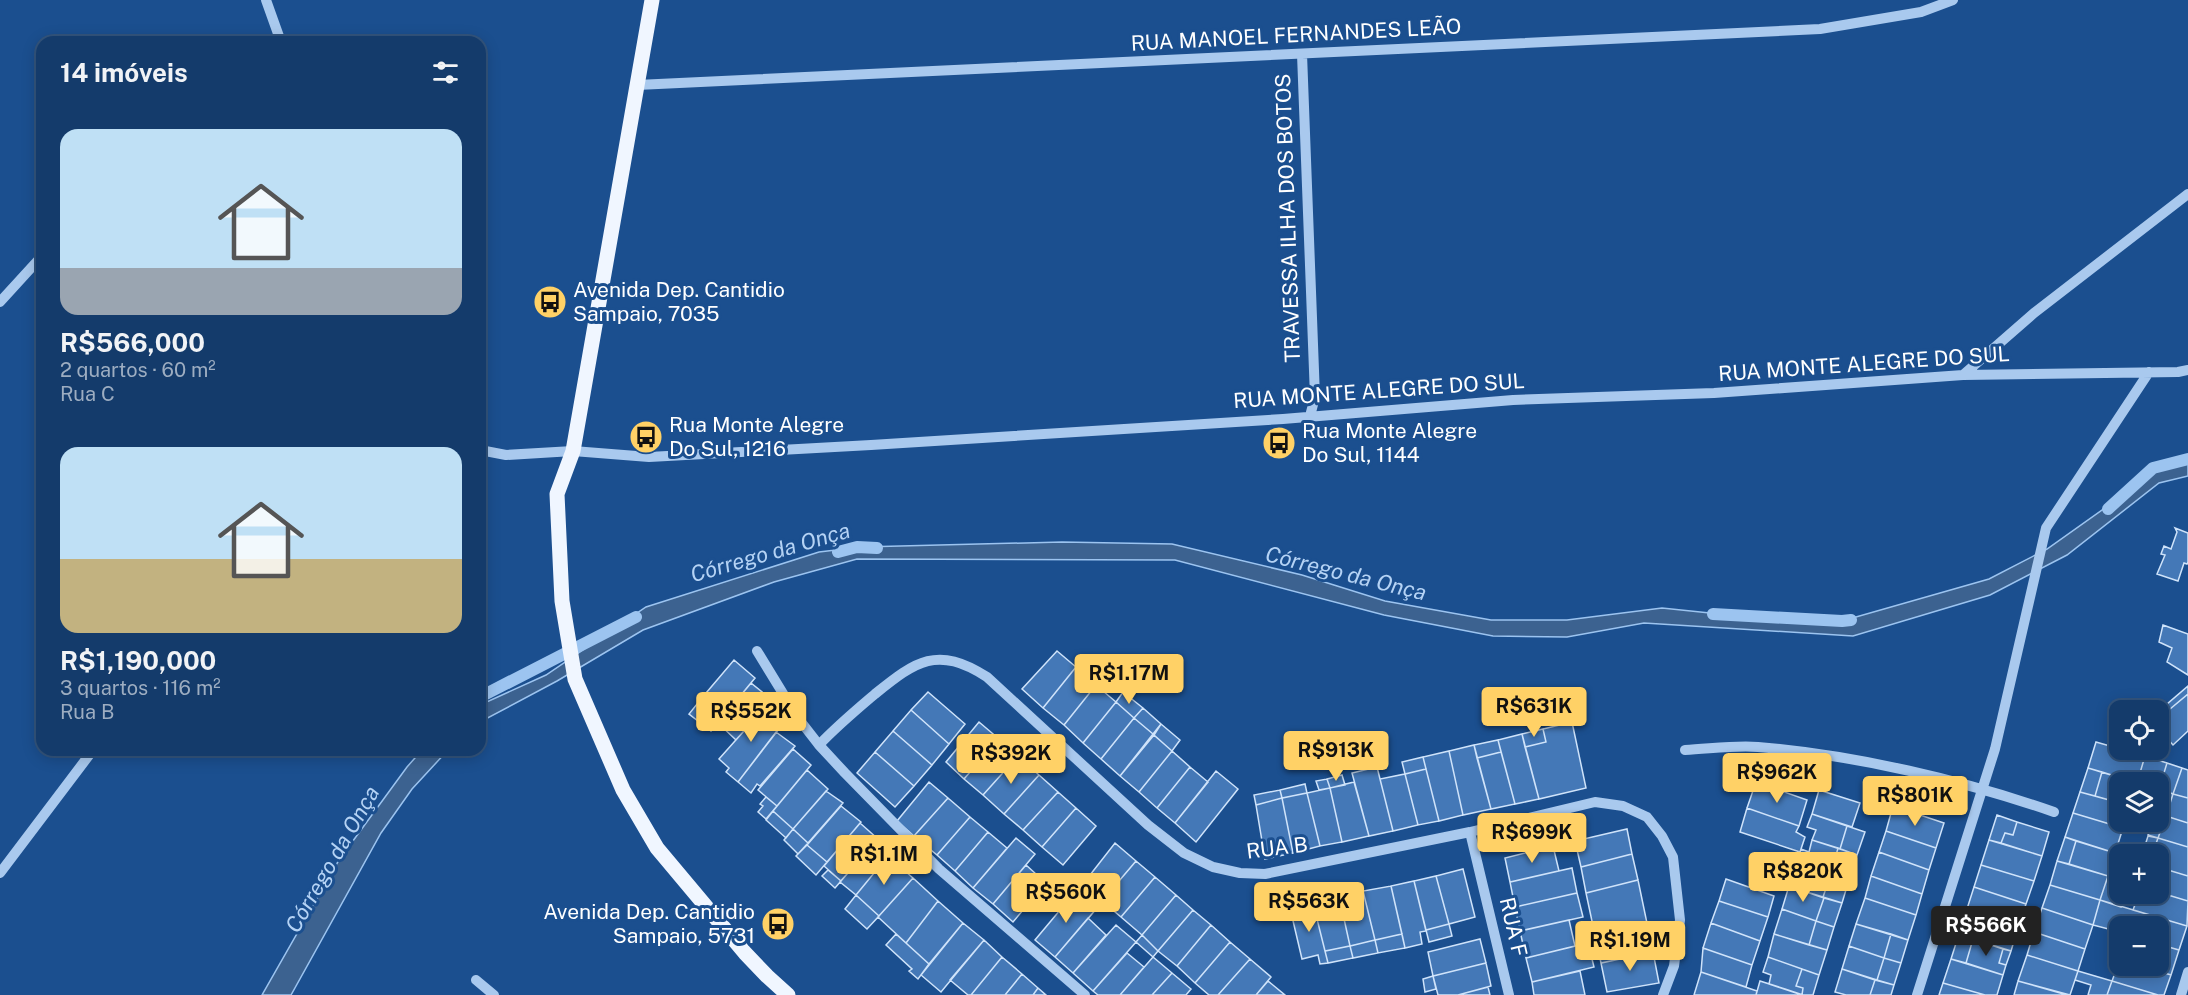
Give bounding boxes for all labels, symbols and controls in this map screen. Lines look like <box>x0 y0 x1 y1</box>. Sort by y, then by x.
street label: RUA MANOEL FERNANDES LEÃO <box>1130 13 1462 56</box>
icon: filters <box>429 56 462 89</box>
text: 14 imóveis <box>60 57 188 88</box>
street label: TRAVESSA ILHA DOS BOTOS <box>1270 73 1305 363</box>
icon: home <box>207 168 315 276</box>
place label: Avenida Dep. Cantidio Sampaio, 7035 <box>573 277 785 326</box>
bus stop icon: Avenida Dep. Cantidio Sampaio, 7035 <box>532 284 568 320</box>
text: R$566,000 <box>60 327 205 358</box>
street label: RUA MONTE ALEGRE DO SUL <box>1717 341 2010 386</box>
text: 2 quartos · 60 m² <box>60 358 216 382</box>
street label: RUA MONTE ALEGRE DO SUL <box>1232 368 1525 413</box>
text: Rua C <box>60 382 115 406</box>
place label: Rua Monte Alegre Do Sul, 1216 <box>669 412 844 461</box>
place label: Rua Monte Alegre Do Sul, 1144 <box>1302 418 1477 467</box>
bus stop icon: Rua Monte Alegre Do Sul, 1216 <box>628 419 664 455</box>
bus stop icon: Rua Monte Alegre Do Sul, 1144 <box>1261 425 1297 461</box>
icon: home <box>207 486 315 594</box>
water label: Córrego da Onça <box>687 517 853 587</box>
water label: Córrego da Onça <box>1263 540 1429 606</box>
text: R$1,190,000 <box>60 645 216 676</box>
pin: R$1.17M <box>1074 654 1184 705</box>
text: R$1.17M <box>1089 661 1169 685</box>
text: 3 quartos · 116 m² <box>60 676 221 700</box>
pin: R$631K <box>1485 687 1583 738</box>
pin: R$552K <box>702 692 800 743</box>
text: R$631K <box>1496 694 1572 718</box>
text: R$552K <box>710 699 792 723</box>
text: Rua B <box>60 700 114 724</box>
map controls <box>2109 700 2169 976</box>
button: locate <box>2109 700 2169 760</box>
pin: R$913K <box>1287 731 1385 782</box>
pin: R$392K <box>962 734 1060 785</box>
text: R$913K <box>1298 738 1374 762</box>
text: R$392K <box>971 741 1052 765</box>
pin: R$962K <box>1728 753 1826 804</box>
text: R$962K <box>1737 760 1817 784</box>
button: layers <box>2109 772 2169 832</box>
pin: R$801K <box>1866 776 1964 827</box>
water label: Córrego da Onça <box>280 781 384 937</box>
text: R$801K <box>1877 783 1953 807</box>
pin: R$699K <box>1483 813 1581 864</box>
text: R$699K <box>1491 820 1573 844</box>
street label: RUA B <box>1245 831 1309 864</box>
pin: R$1.1M <box>835 835 933 886</box>
text: R$1.1M <box>850 842 918 866</box>
button: + <box>2109 844 2169 904</box>
pin: R$820K <box>1754 852 1852 903</box>
text: R$820K <box>1763 859 1843 883</box>
pin: R$560K <box>1017 873 1115 924</box>
text: R$560K <box>1025 880 1107 904</box>
pin: R$563K <box>1260 882 1358 933</box>
text: R$563K <box>1268 889 1350 913</box>
street label: RUA F <box>1495 895 1532 959</box>
place label: Avenida Dep. Cantidio Sampaio, 5731 <box>543 899 755 948</box>
bus stop icon: Avenida Dep. Cantidio Sampaio, 5731 <box>760 906 796 942</box>
pin: R$566K <box>1937 906 2035 957</box>
text: R$566K <box>1945 913 2027 937</box>
button: − <box>2109 916 2169 976</box>
pin: R$1.19M <box>1575 921 1685 972</box>
text: R$1.19M <box>1589 928 1671 952</box>

